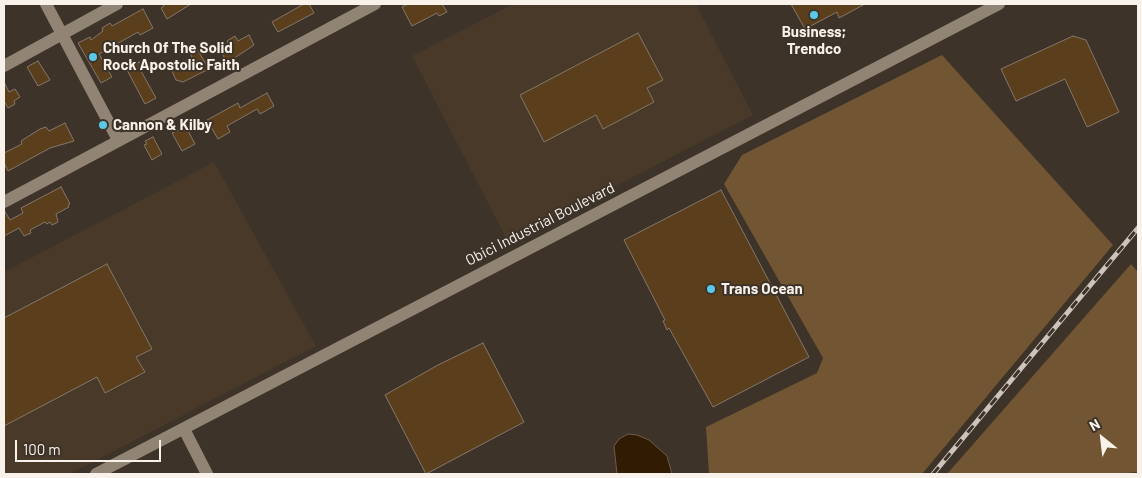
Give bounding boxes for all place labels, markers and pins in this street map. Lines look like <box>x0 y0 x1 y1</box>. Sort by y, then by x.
marker: Business; Trendco <box>808 9 820 21</box>
place label: Business; Trendco <box>782 23 846 58</box>
place label: Church Of The Solid Rock Apostolic Faith <box>103 39 240 74</box>
marker: Church Of The Solid Rock Apostolic Faith <box>87 51 99 63</box>
place label: Cannon & Kilby <box>113 116 212 134</box>
marker: Cannon & Kilby <box>97 119 109 131</box>
place label: Trans Ocean <box>721 280 803 298</box>
marker: Trans Ocean <box>705 283 717 295</box>

